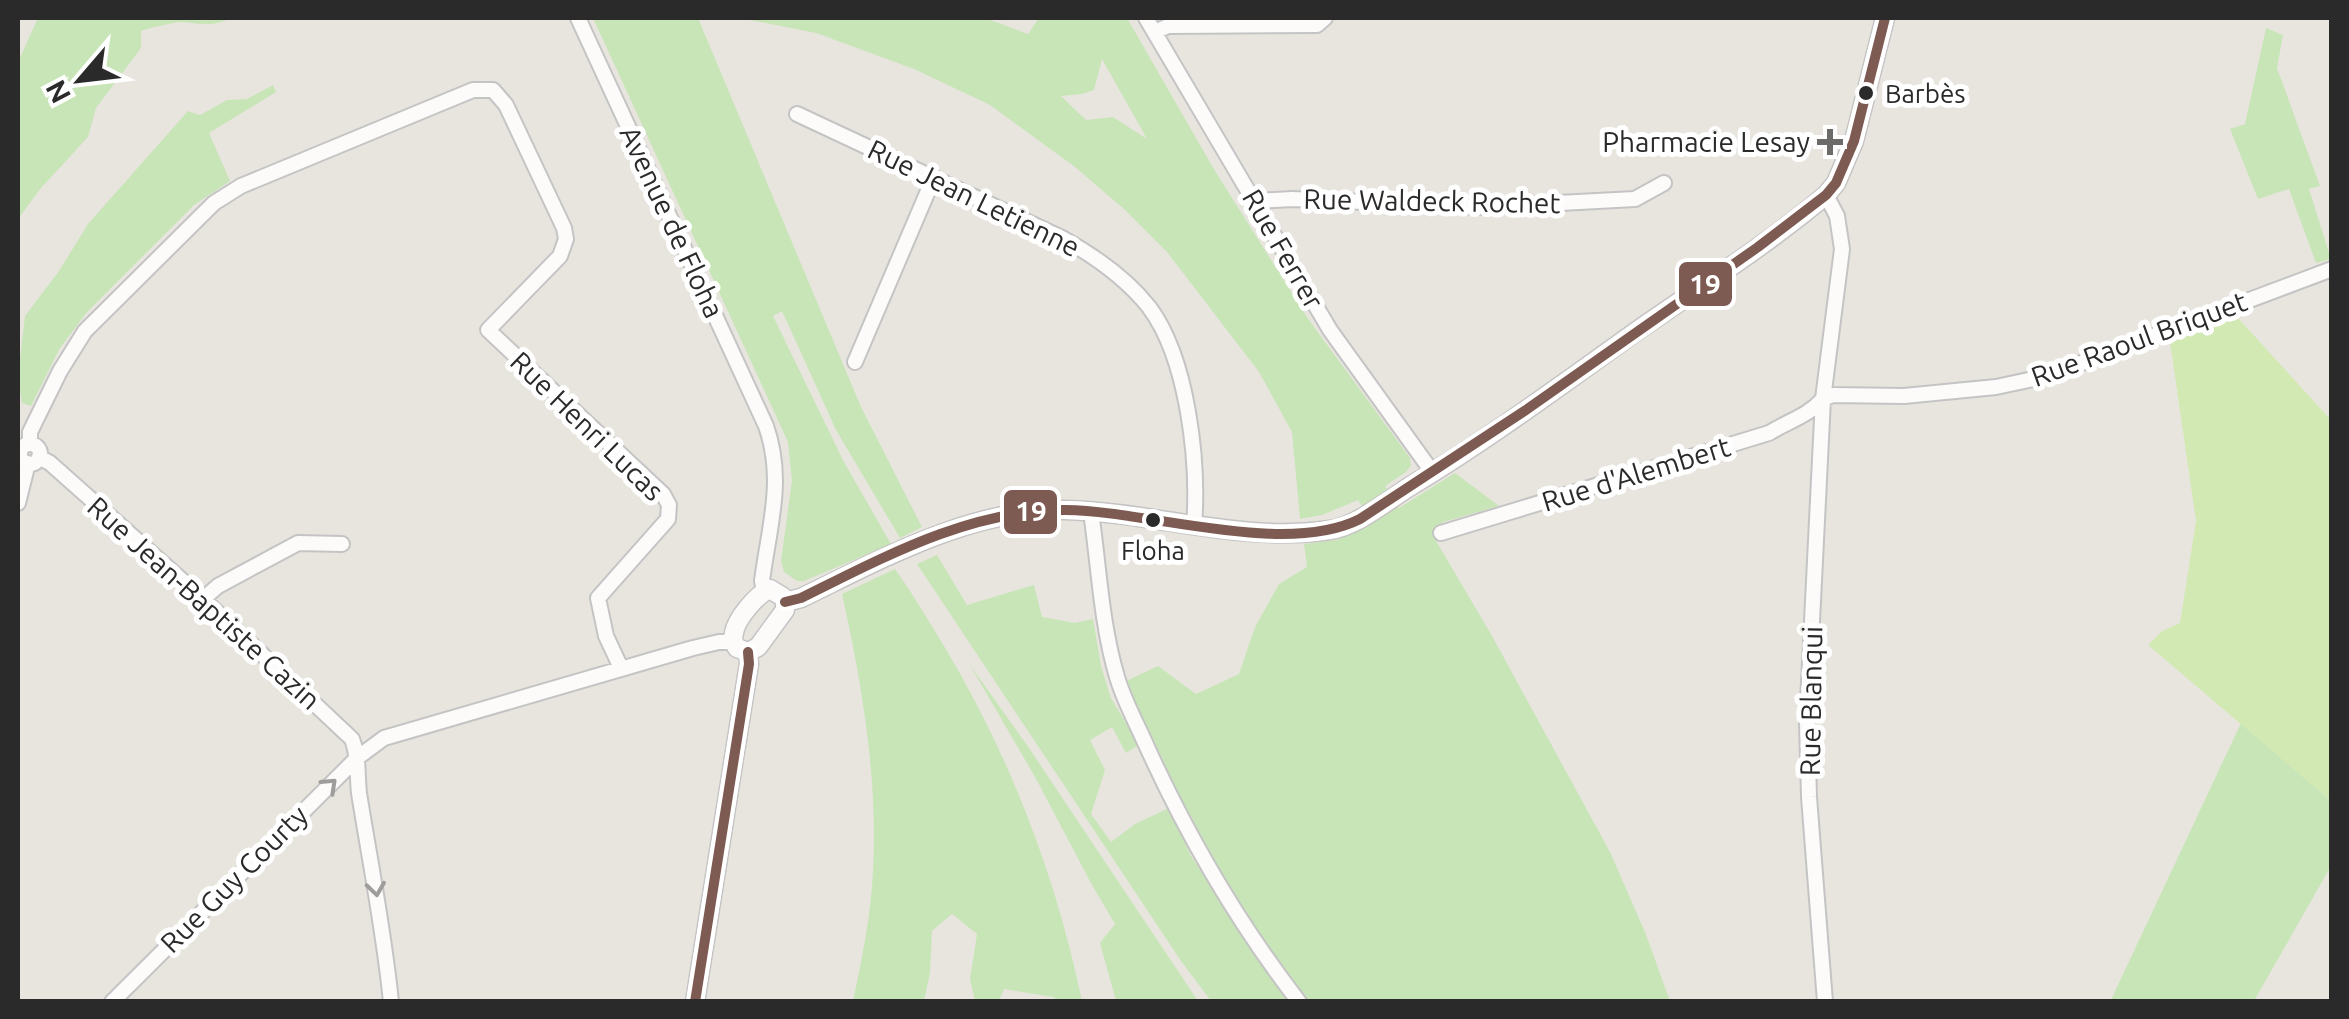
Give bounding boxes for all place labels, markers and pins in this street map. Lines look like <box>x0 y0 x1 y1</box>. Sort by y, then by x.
place label: Barbès <box>1885 79 1966 108</box>
marker: Barbès <box>1856 83 1876 103</box>
place label: Pharmacie Lesay <box>1602 126 1810 157</box>
marker: Pharmacie Lesay <box>1819 131 1841 153</box>
marker: Floha <box>1143 510 1163 530</box>
place label: Floha <box>1121 536 1185 565</box>

